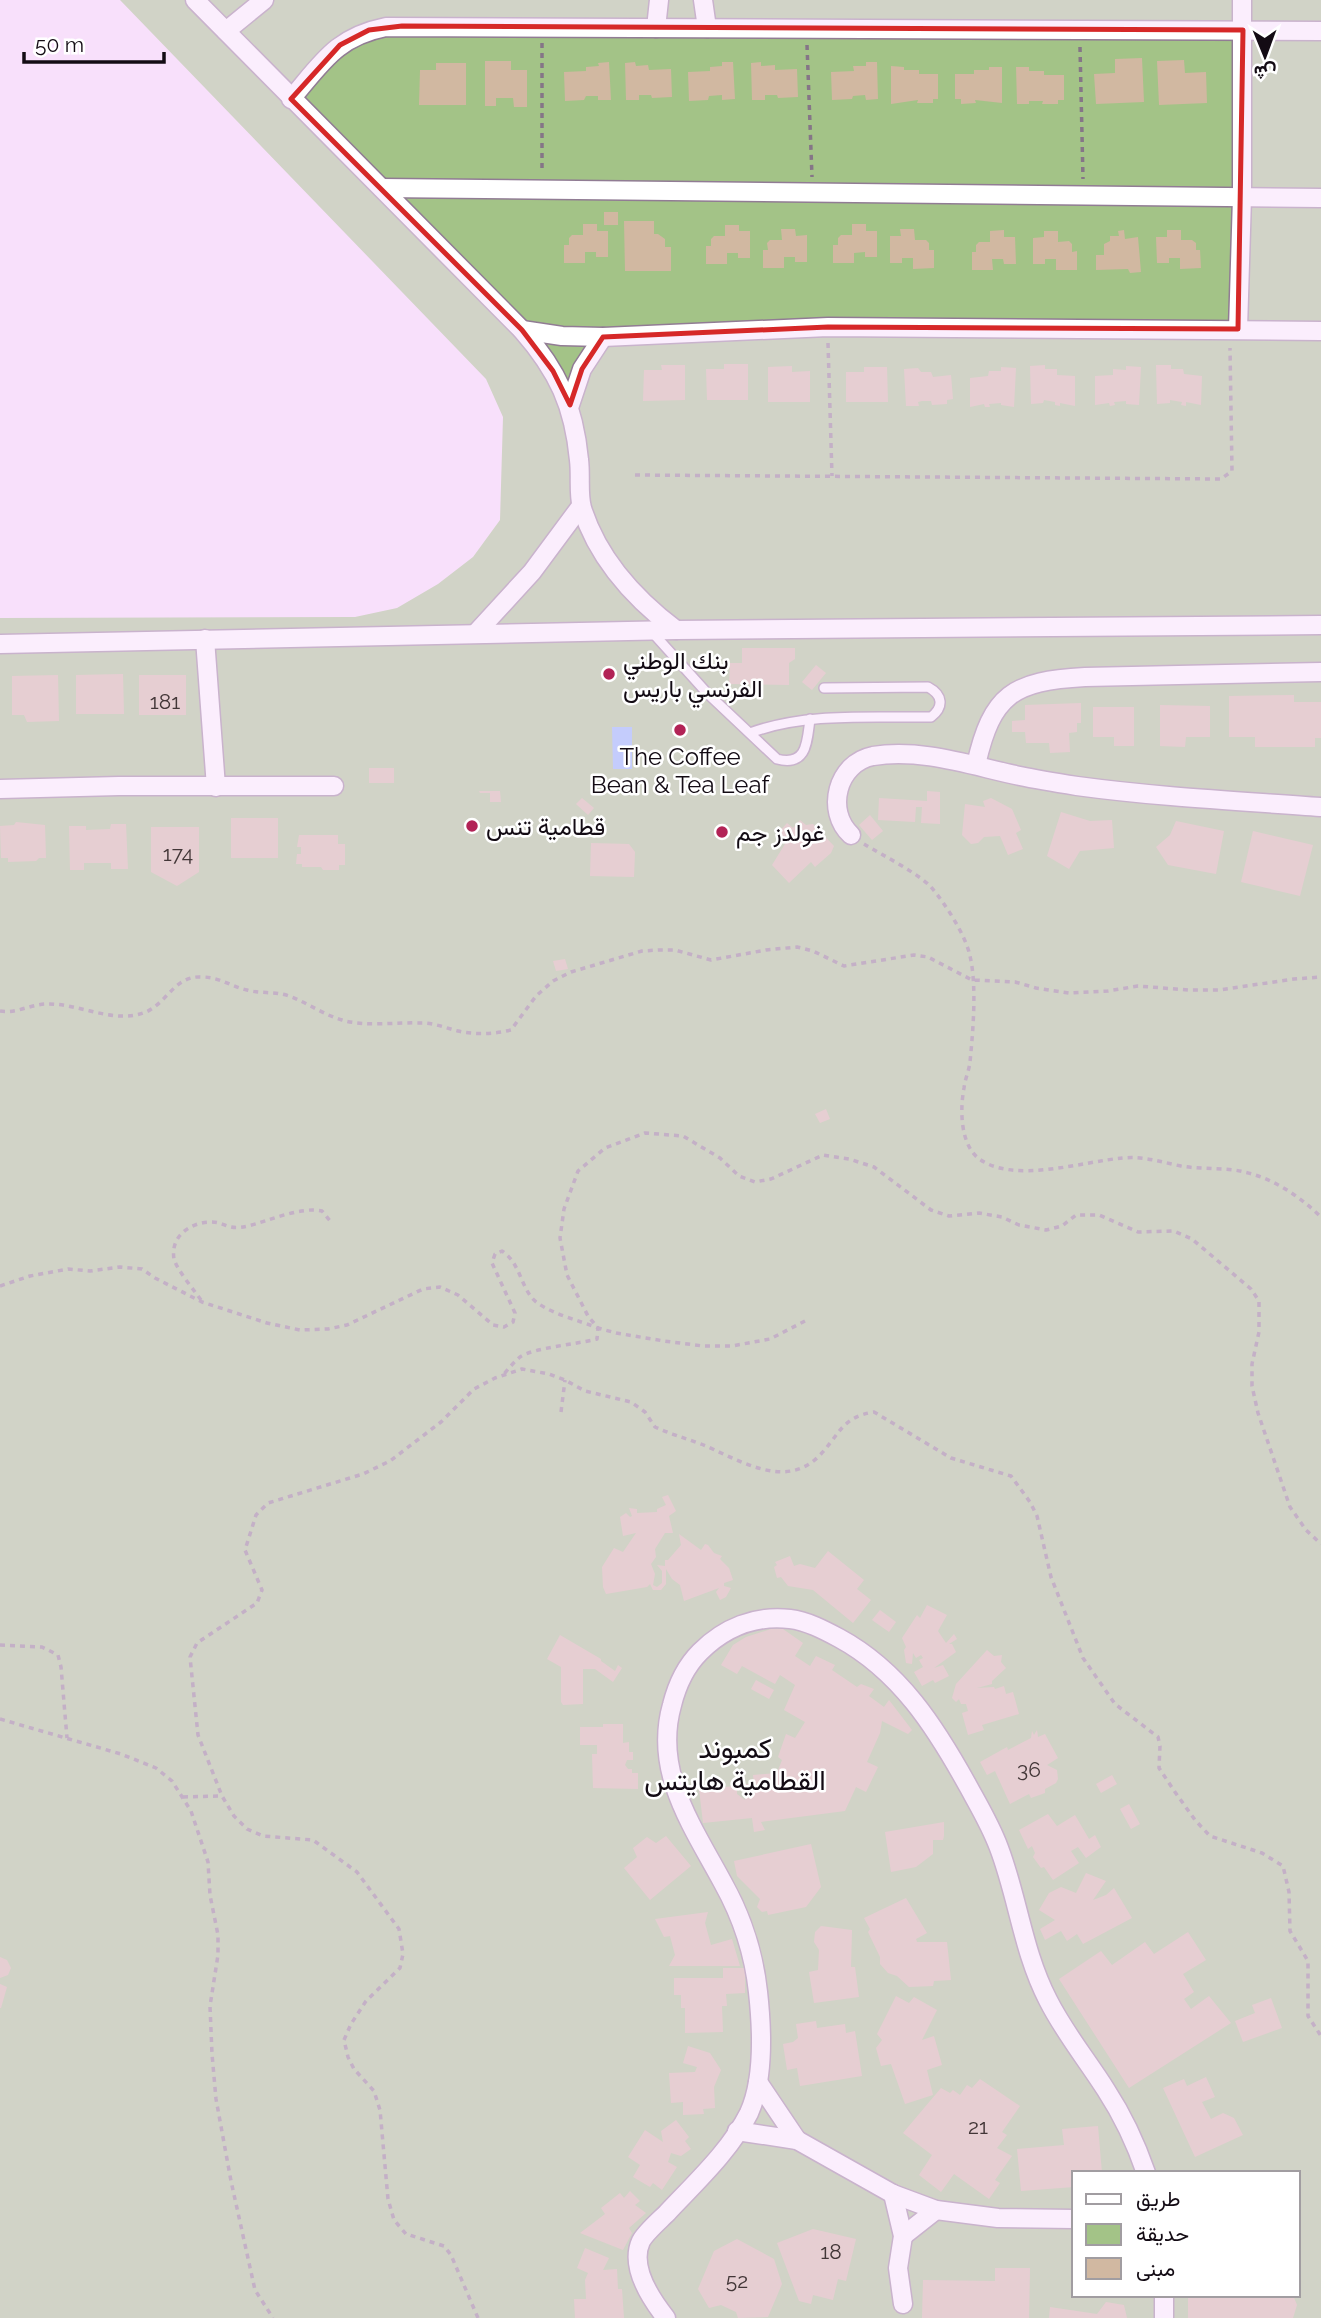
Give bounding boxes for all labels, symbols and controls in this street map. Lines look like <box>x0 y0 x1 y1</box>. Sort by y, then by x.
scale bar <box>24 21 164 65</box>
north arrow <box>1230 21 1300 91</box>
text: 50 m <box>35 32 84 57</box>
text: ش <box>1254 61 1277 84</box>
place label: بنك الوطني الفرنسي باريس <box>623 646 763 708</box>
marker: بنك الوطني الفرنسي باريس <box>601 666 617 682</box>
house number: 181 <box>150 689 180 714</box>
marker: The Coffee Bean & Tea Leaf <box>672 722 688 738</box>
place label: The Coffee Bean & Tea Leaf <box>591 742 770 799</box>
place label: قطامية تنس <box>486 812 605 841</box>
marker: قطامية تنس <box>464 818 480 834</box>
place label: غولدز جم <box>736 818 825 849</box>
marker: غولدز جم <box>714 824 730 840</box>
house number: 174 <box>163 841 193 866</box>
district label: كمبوند القطامية هايتس <box>644 1732 826 1797</box>
house number: 36 <box>1017 1757 1041 1782</box>
house number: 21 <box>968 2114 988 2139</box>
legend <box>1072 2171 1300 2297</box>
text: طريق <box>1136 2186 1181 2212</box>
text: حديقة <box>1136 2221 1189 2246</box>
house number: 18 <box>820 2239 842 2264</box>
text: مبنى <box>1136 2256 1175 2281</box>
house number: 52 <box>726 2268 748 2293</box>

